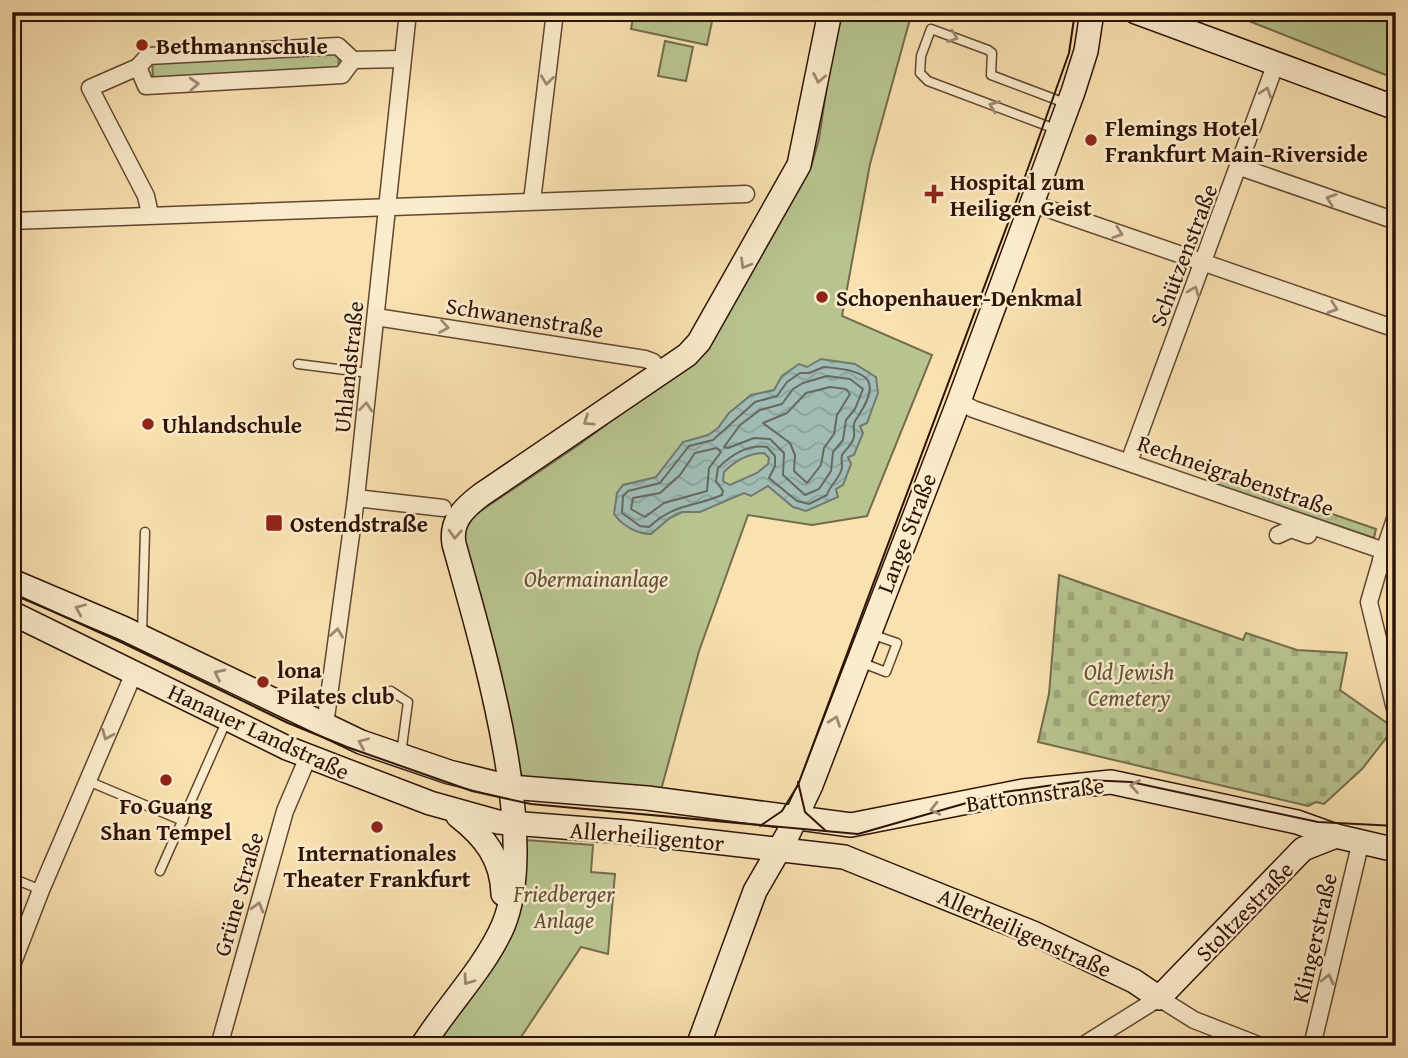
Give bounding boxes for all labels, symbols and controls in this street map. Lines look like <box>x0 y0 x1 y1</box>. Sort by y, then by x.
place label: Bethmannschule <box>156 29 328 62</box>
one-way arrow <box>946 29 958 43</box>
marker: Bethmannschule <box>134 37 150 53</box>
one-way arrow <box>812 72 827 84</box>
one-way arrow <box>539 74 554 86</box>
one-way arrow <box>189 76 200 91</box>
one-way arrow <box>1258 86 1272 98</box>
one-way arrow <box>989 101 1001 115</box>
place label: Flemings Hotel Frankfurt Main-Riverside <box>1105 111 1368 170</box>
marker: Flemings Hotel Frankfurt Main-Riverside <box>1083 132 1099 148</box>
place label: Hospital zum Heiligen Geist <box>950 165 1092 224</box>
street label: Schützenstraße <box>1141 179 1225 331</box>
marker: Hospital zum Heiligen Geist <box>924 184 944 204</box>
one-way arrow <box>1326 193 1338 207</box>
one-way arrow <box>1112 225 1124 239</box>
one-way arrow <box>740 256 753 269</box>
place label: Schopenhauer-Denkmal <box>836 281 1082 314</box>
one-way arrow <box>1186 286 1200 298</box>
street label: Schwanenstraße <box>444 288 606 346</box>
marker: Schopenhauer-Denkmal <box>814 289 830 305</box>
street label: Uhlandstraße <box>325 300 371 434</box>
one-way arrow <box>1327 300 1339 314</box>
one-way arrow <box>438 320 450 335</box>
one-way arrow <box>358 402 373 413</box>
place label: Uhlandschule <box>162 408 302 441</box>
one-way arrow <box>583 413 596 425</box>
marker: Uhlandschule <box>140 416 156 432</box>
street label: Rechneigrabenstraße <box>1133 426 1339 524</box>
street label: Lange Straße <box>868 468 944 598</box>
place label: Ostendstraße <box>290 507 428 540</box>
marker: Ostendstraße <box>264 513 284 533</box>
one-way arrow <box>448 529 463 540</box>
park label: Obermainanlage <box>524 562 668 595</box>
one-way arrow <box>74 604 86 618</box>
one-way arrow <box>330 627 345 639</box>
place label: lona Pilates club <box>277 653 395 712</box>
park label: Old Jewish Cemetery <box>1084 655 1175 714</box>
one-way arrow <box>214 669 226 683</box>
street label: Hanauer Landstraße <box>163 674 355 788</box>
marker: lona Pilates club <box>255 674 271 690</box>
one-way arrow <box>826 716 840 728</box>
one-way arrow <box>102 729 116 741</box>
one-way arrow <box>358 737 371 751</box>
street label: Battonnstraße <box>964 768 1106 820</box>
marker: Fo Guang Shan Tempel <box>158 772 174 788</box>
one-way arrow <box>1129 779 1141 794</box>
place label: Fo Guang Shan Tempel <box>100 789 232 848</box>
one-way arrow <box>929 801 941 815</box>
street label: Allerheiligentor <box>569 813 726 859</box>
marker: Internationales Theater Frankfurt <box>369 819 385 835</box>
street label: Grüne Straße <box>204 828 272 960</box>
place label: Internationales Theater Frankfurt <box>283 836 471 895</box>
street label: Stoltzestraße <box>1188 853 1300 969</box>
street label: Klingerstraße <box>1283 870 1345 1006</box>
park label: Friedberger Anlage <box>512 877 616 936</box>
street label: Allerheiligenstraße <box>933 879 1117 985</box>
one-way arrow <box>250 901 265 913</box>
one-way arrow <box>464 972 476 985</box>
one-way arrow <box>1320 973 1334 985</box>

